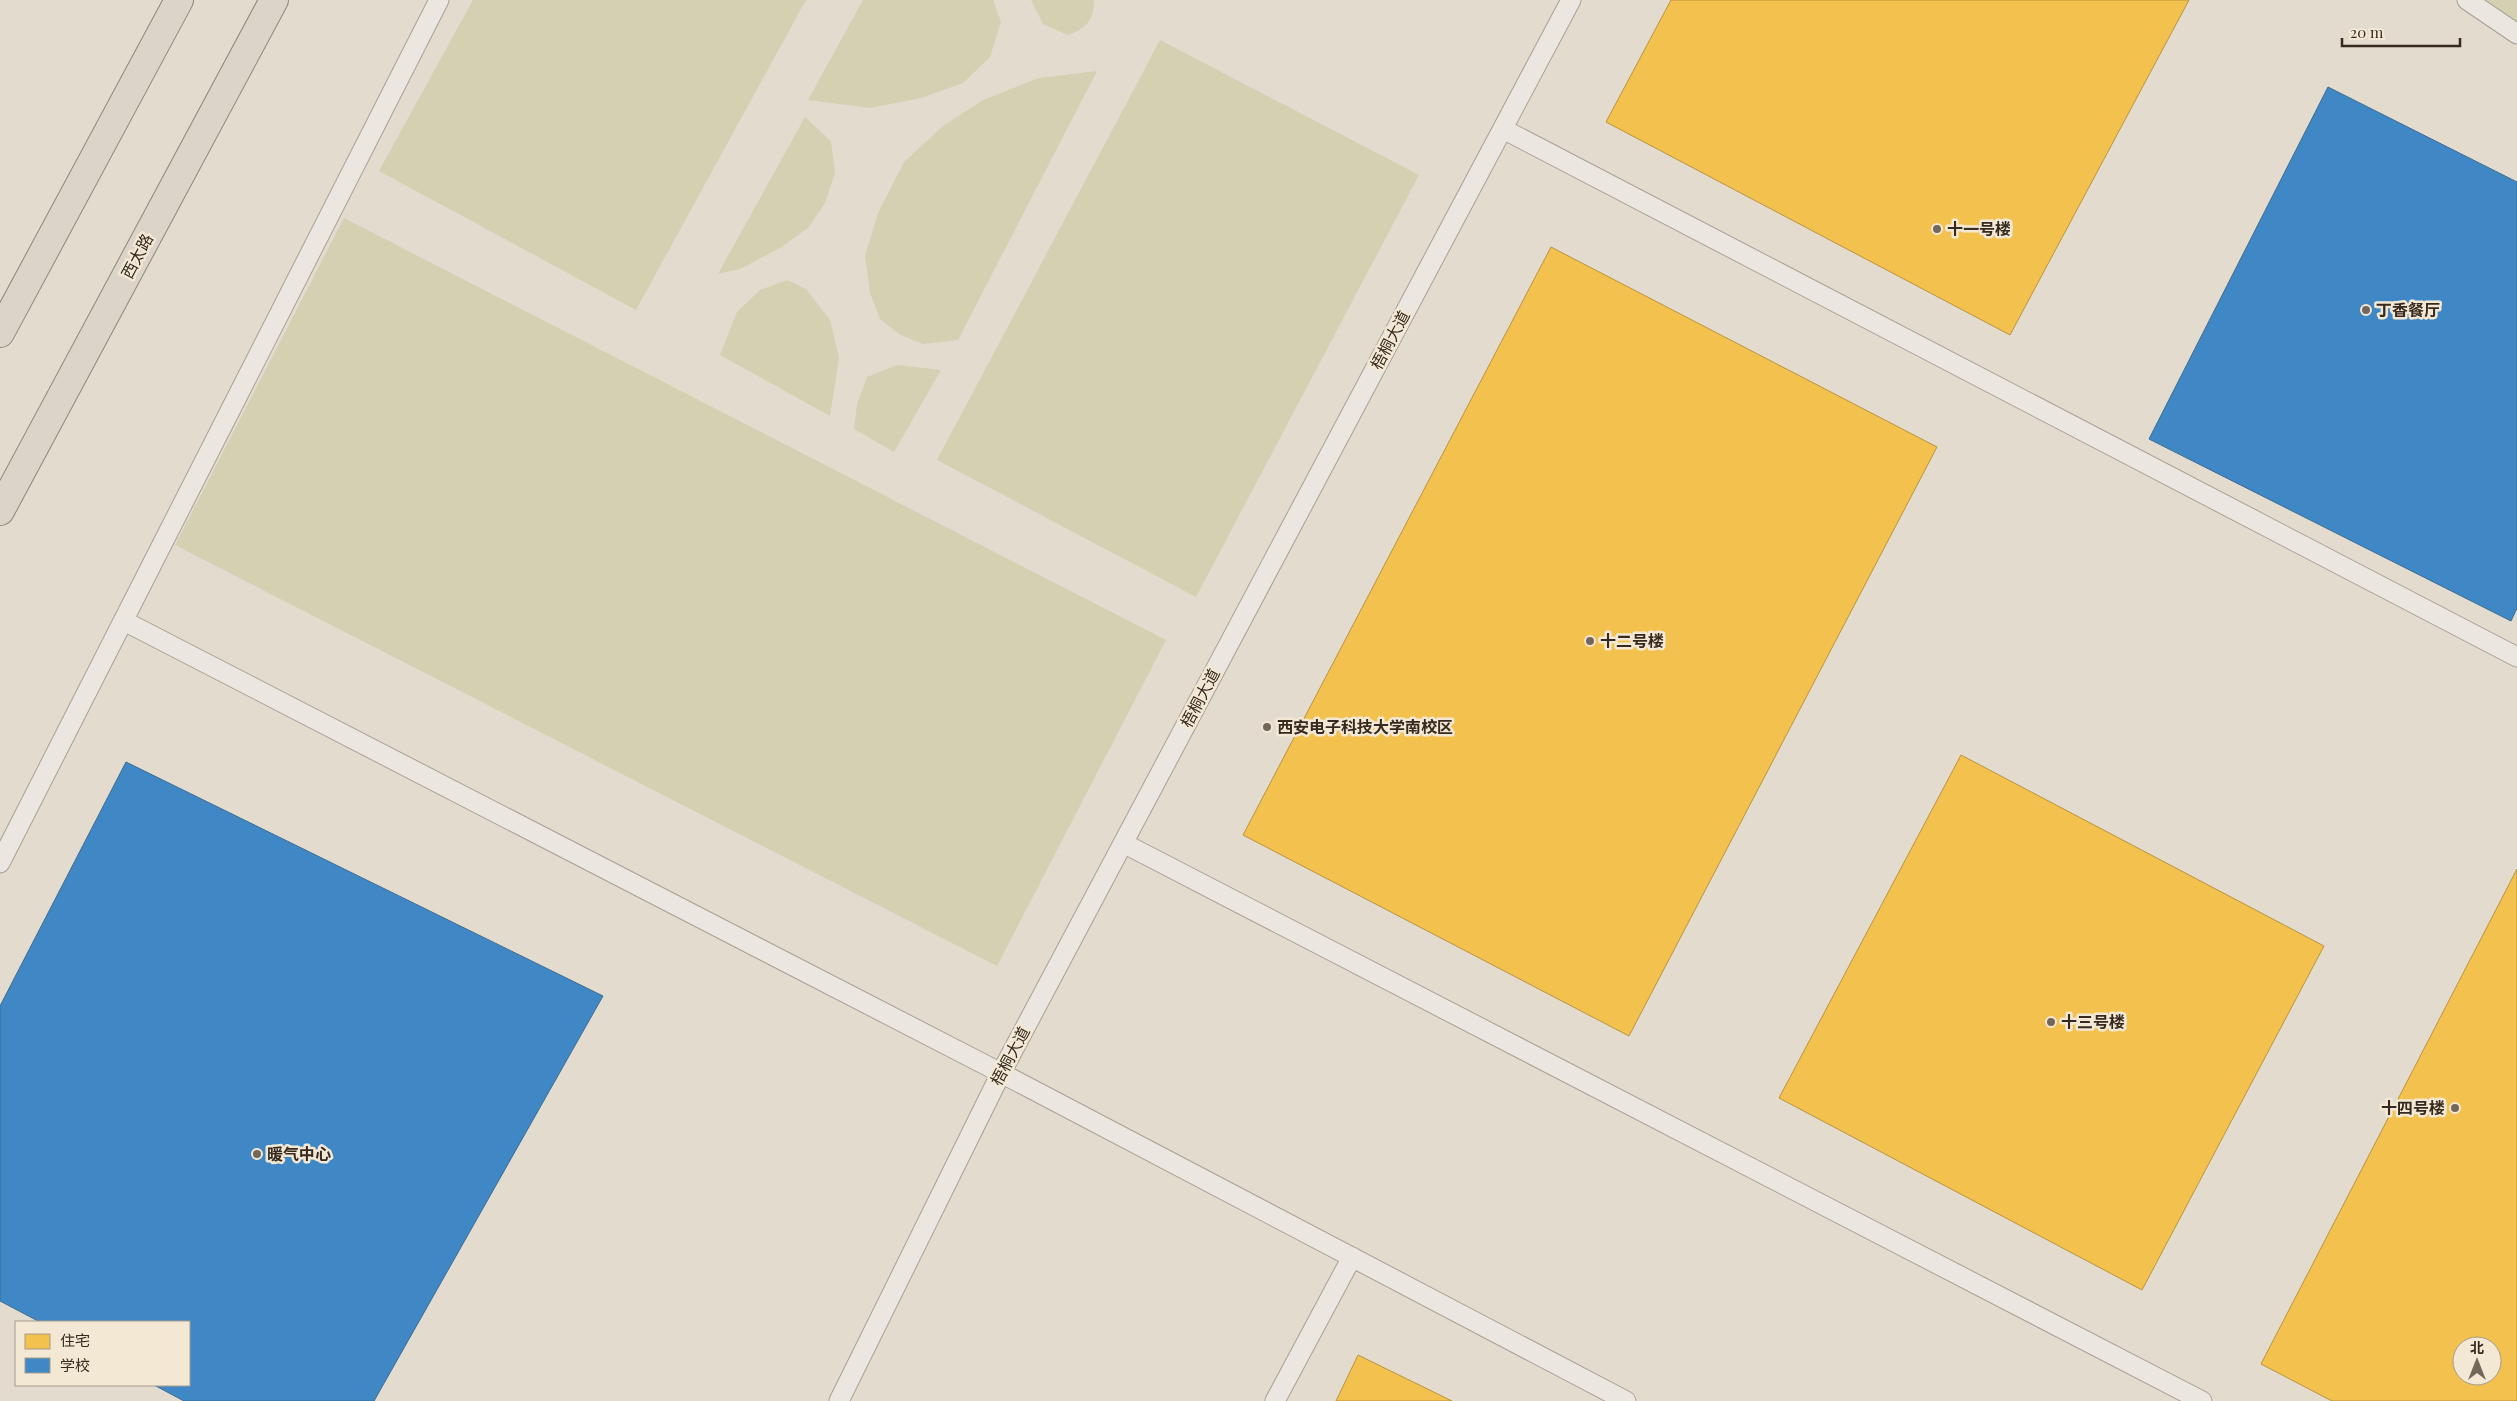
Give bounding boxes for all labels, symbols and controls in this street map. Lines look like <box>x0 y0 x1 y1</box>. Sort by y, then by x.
scale bar <box>2342 15 2460 47</box>
text: 20 m <box>2350 22 2384 42</box>
place label: 十一号楼 <box>1947 218 2011 239</box>
marker: 十一号楼 <box>1931 223 1943 235</box>
street label: 西太路 <box>116 230 157 282</box>
place label: 丁香餐厅 <box>2376 299 2440 320</box>
marker: 丁香餐厅 <box>2360 304 2372 316</box>
street label: 梧桐大道 <box>1365 307 1414 373</box>
place label: 十二号楼 <box>1600 630 1664 651</box>
marker: 十二号楼 <box>1584 635 1596 647</box>
street label: 梧桐大道 <box>1175 665 1224 731</box>
place label: 西安电子科技大学南校区 <box>1277 716 1453 737</box>
marker: 西安电子科技大学南校区 <box>1261 721 1273 733</box>
place label: 十三号楼 <box>2061 1011 2125 1032</box>
marker: 十三号楼 <box>2045 1016 2057 1028</box>
street label: 梧桐大道 <box>985 1023 1034 1089</box>
place label: 十四号楼 <box>2381 1097 2445 1118</box>
marker: 十四号楼 <box>2449 1102 2461 1114</box>
place label: 暖气中心 <box>267 1143 331 1164</box>
marker: 暖气中心 <box>251 1148 263 1160</box>
legend <box>15 1321 190 1386</box>
text: 住宅 <box>60 1330 90 1350</box>
north arrow <box>2452 1336 2502 1386</box>
text: 北 <box>2470 1338 2484 1357</box>
text: 学校 <box>60 1355 90 1375</box>

